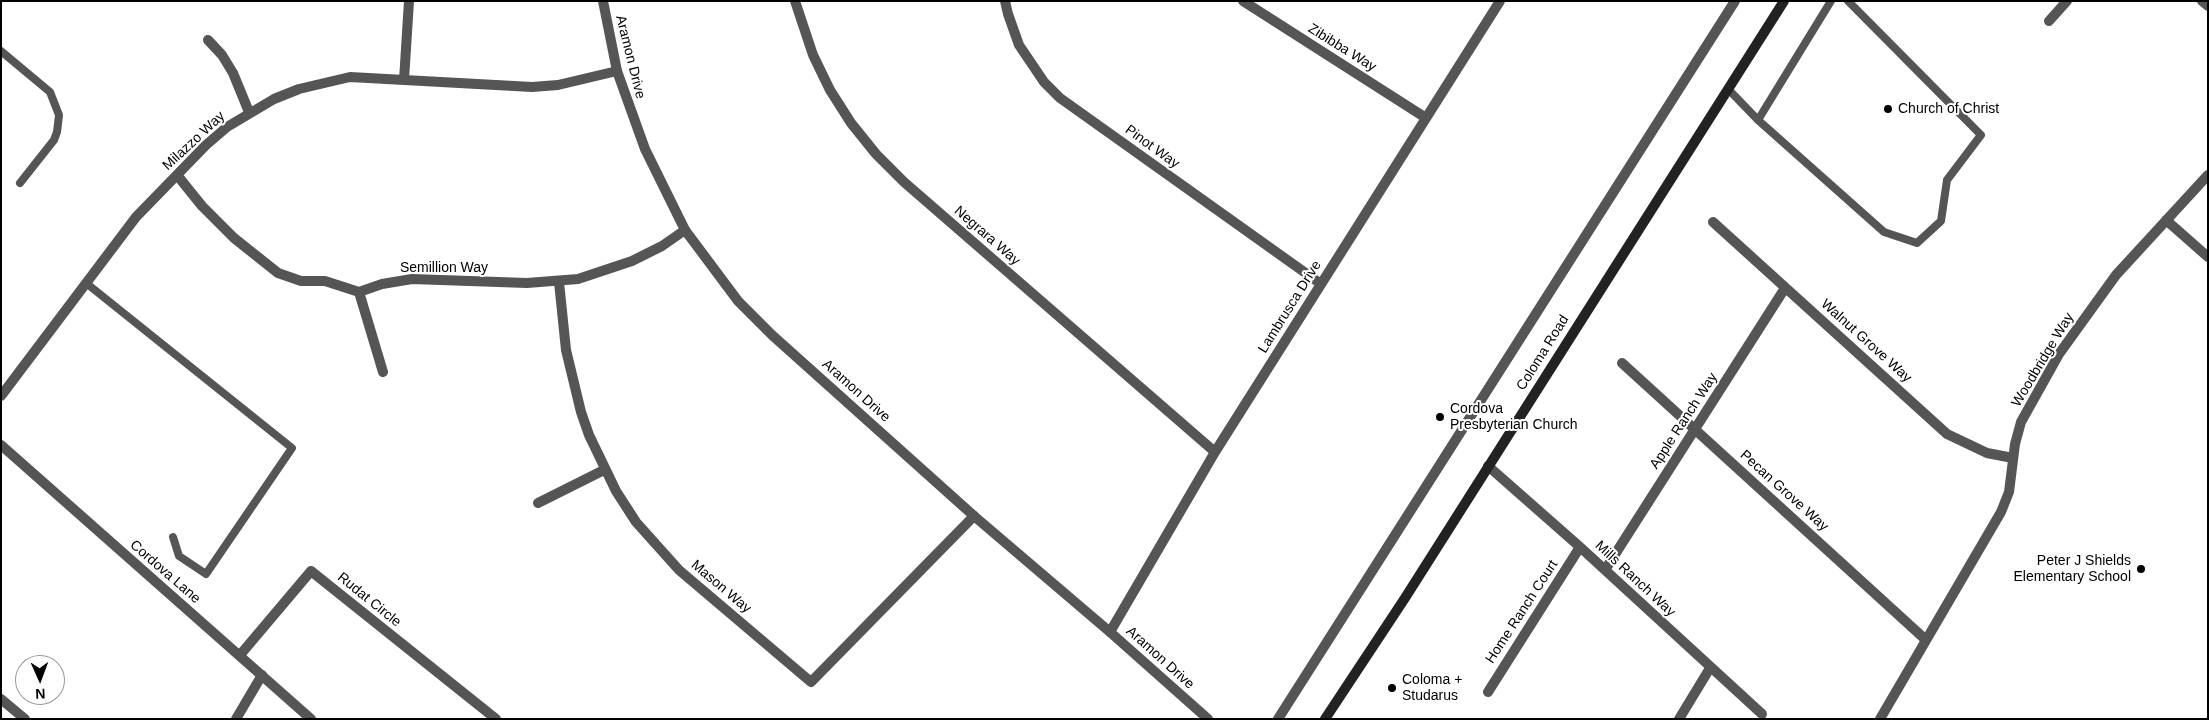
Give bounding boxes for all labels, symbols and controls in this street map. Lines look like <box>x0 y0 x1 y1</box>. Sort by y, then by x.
street label: Aramon Drive <box>611 13 649 101</box>
street label: Zibibba Way <box>1305 20 1379 76</box>
place label: Church of Christ <box>1898 101 1999 117</box>
marker: Church of Christ <box>1882 103 1894 115</box>
street label: Milazzo Way <box>159 108 229 174</box>
street label: Pinot Way <box>1121 122 1183 172</box>
street label: Negrara Way <box>951 203 1023 269</box>
street label: Lambrusca Drive <box>1255 258 1325 356</box>
street label: Semillion Way <box>400 260 488 276</box>
street label: Walnut Grove Way <box>1817 296 1915 386</box>
street label: Woodbridge Way <box>2008 310 2078 410</box>
street label: Coloma Road <box>1513 312 1573 394</box>
street label: Aramon Drive <box>819 356 893 426</box>
street label: Apple Ranch Way <box>1647 370 1721 472</box>
place label: Cordova Presbyterian Church <box>1450 401 1578 434</box>
marker: Cordova Presbyterian Church <box>1434 411 1446 423</box>
street label: Pecan Grove Way <box>1736 447 1832 535</box>
street label: Cordova Lane <box>126 537 204 607</box>
street label: Mills Ranch Way <box>1591 537 1679 621</box>
place label: Peter J Shields Elementary School <box>2013 553 2131 586</box>
street label: Mason Way <box>687 557 755 617</box>
street label: Home Ranch Court <box>1482 557 1562 667</box>
marker: Peter J Shields Elementary School <box>2135 563 2147 575</box>
street label: Rudat Circle <box>334 569 404 631</box>
street label: Aramon Drive <box>1123 623 1197 693</box>
north arrow <box>15 655 65 705</box>
place label: Coloma + Studarus <box>1402 672 1462 704</box>
marker: Coloma + Studarus <box>1386 682 1398 694</box>
text: N <box>35 686 46 702</box>

